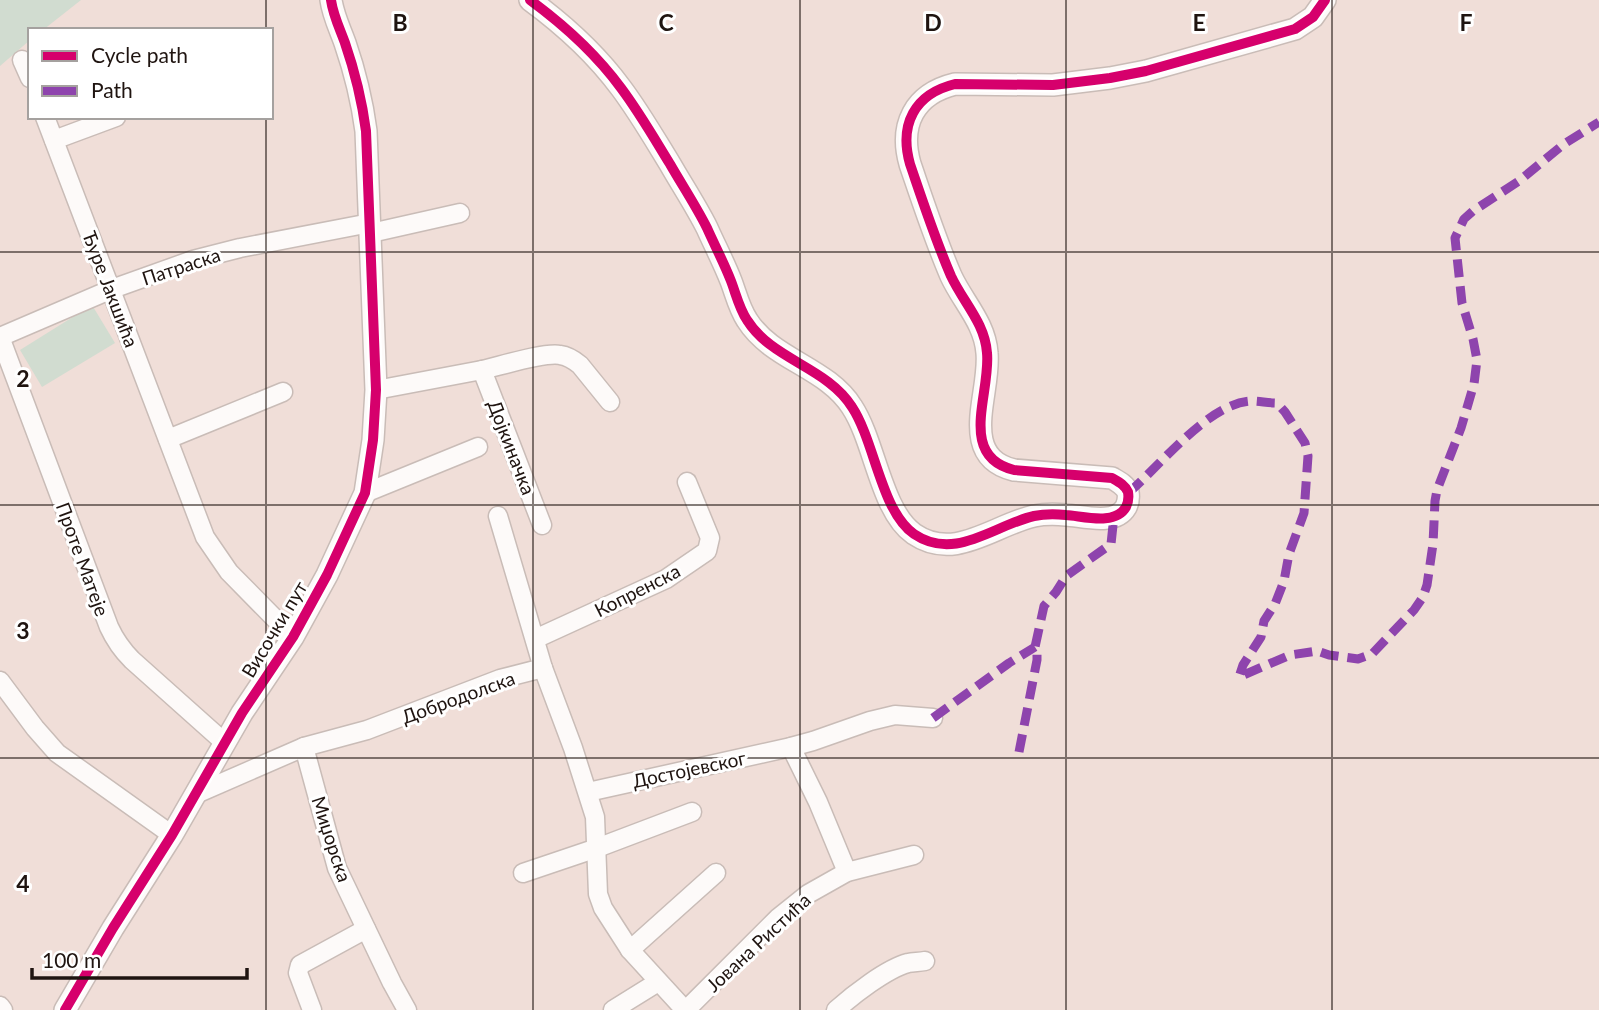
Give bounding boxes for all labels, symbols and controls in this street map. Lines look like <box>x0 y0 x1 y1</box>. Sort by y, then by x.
text: B <box>392 8 408 36</box>
text: C <box>658 8 674 36</box>
text: D <box>924 8 942 36</box>
text: E <box>1192 8 1206 36</box>
text: F <box>1459 8 1473 36</box>
legend <box>28 28 273 119</box>
text: Cycle path <box>91 42 188 67</box>
text: Path <box>91 77 133 102</box>
street label: Ђуре Јакшића <box>78 228 144 350</box>
street label: Патраска <box>139 243 223 289</box>
text: 2 <box>16 364 30 392</box>
street label: Дојкиначка <box>483 396 541 498</box>
street label: Проте Матеје <box>52 499 114 619</box>
street label: Копренска <box>590 559 684 621</box>
street label: Височки пут <box>236 576 312 681</box>
text: 3 <box>16 616 30 644</box>
street label: Добродолска <box>398 666 518 728</box>
street label: Достојевског <box>630 746 748 792</box>
street label: Миџорска <box>307 793 357 885</box>
text: 4 <box>16 869 30 897</box>
street label: Јована Ристића <box>701 888 815 996</box>
scale bar <box>32 936 247 980</box>
text: 100 m <box>42 947 101 972</box>

